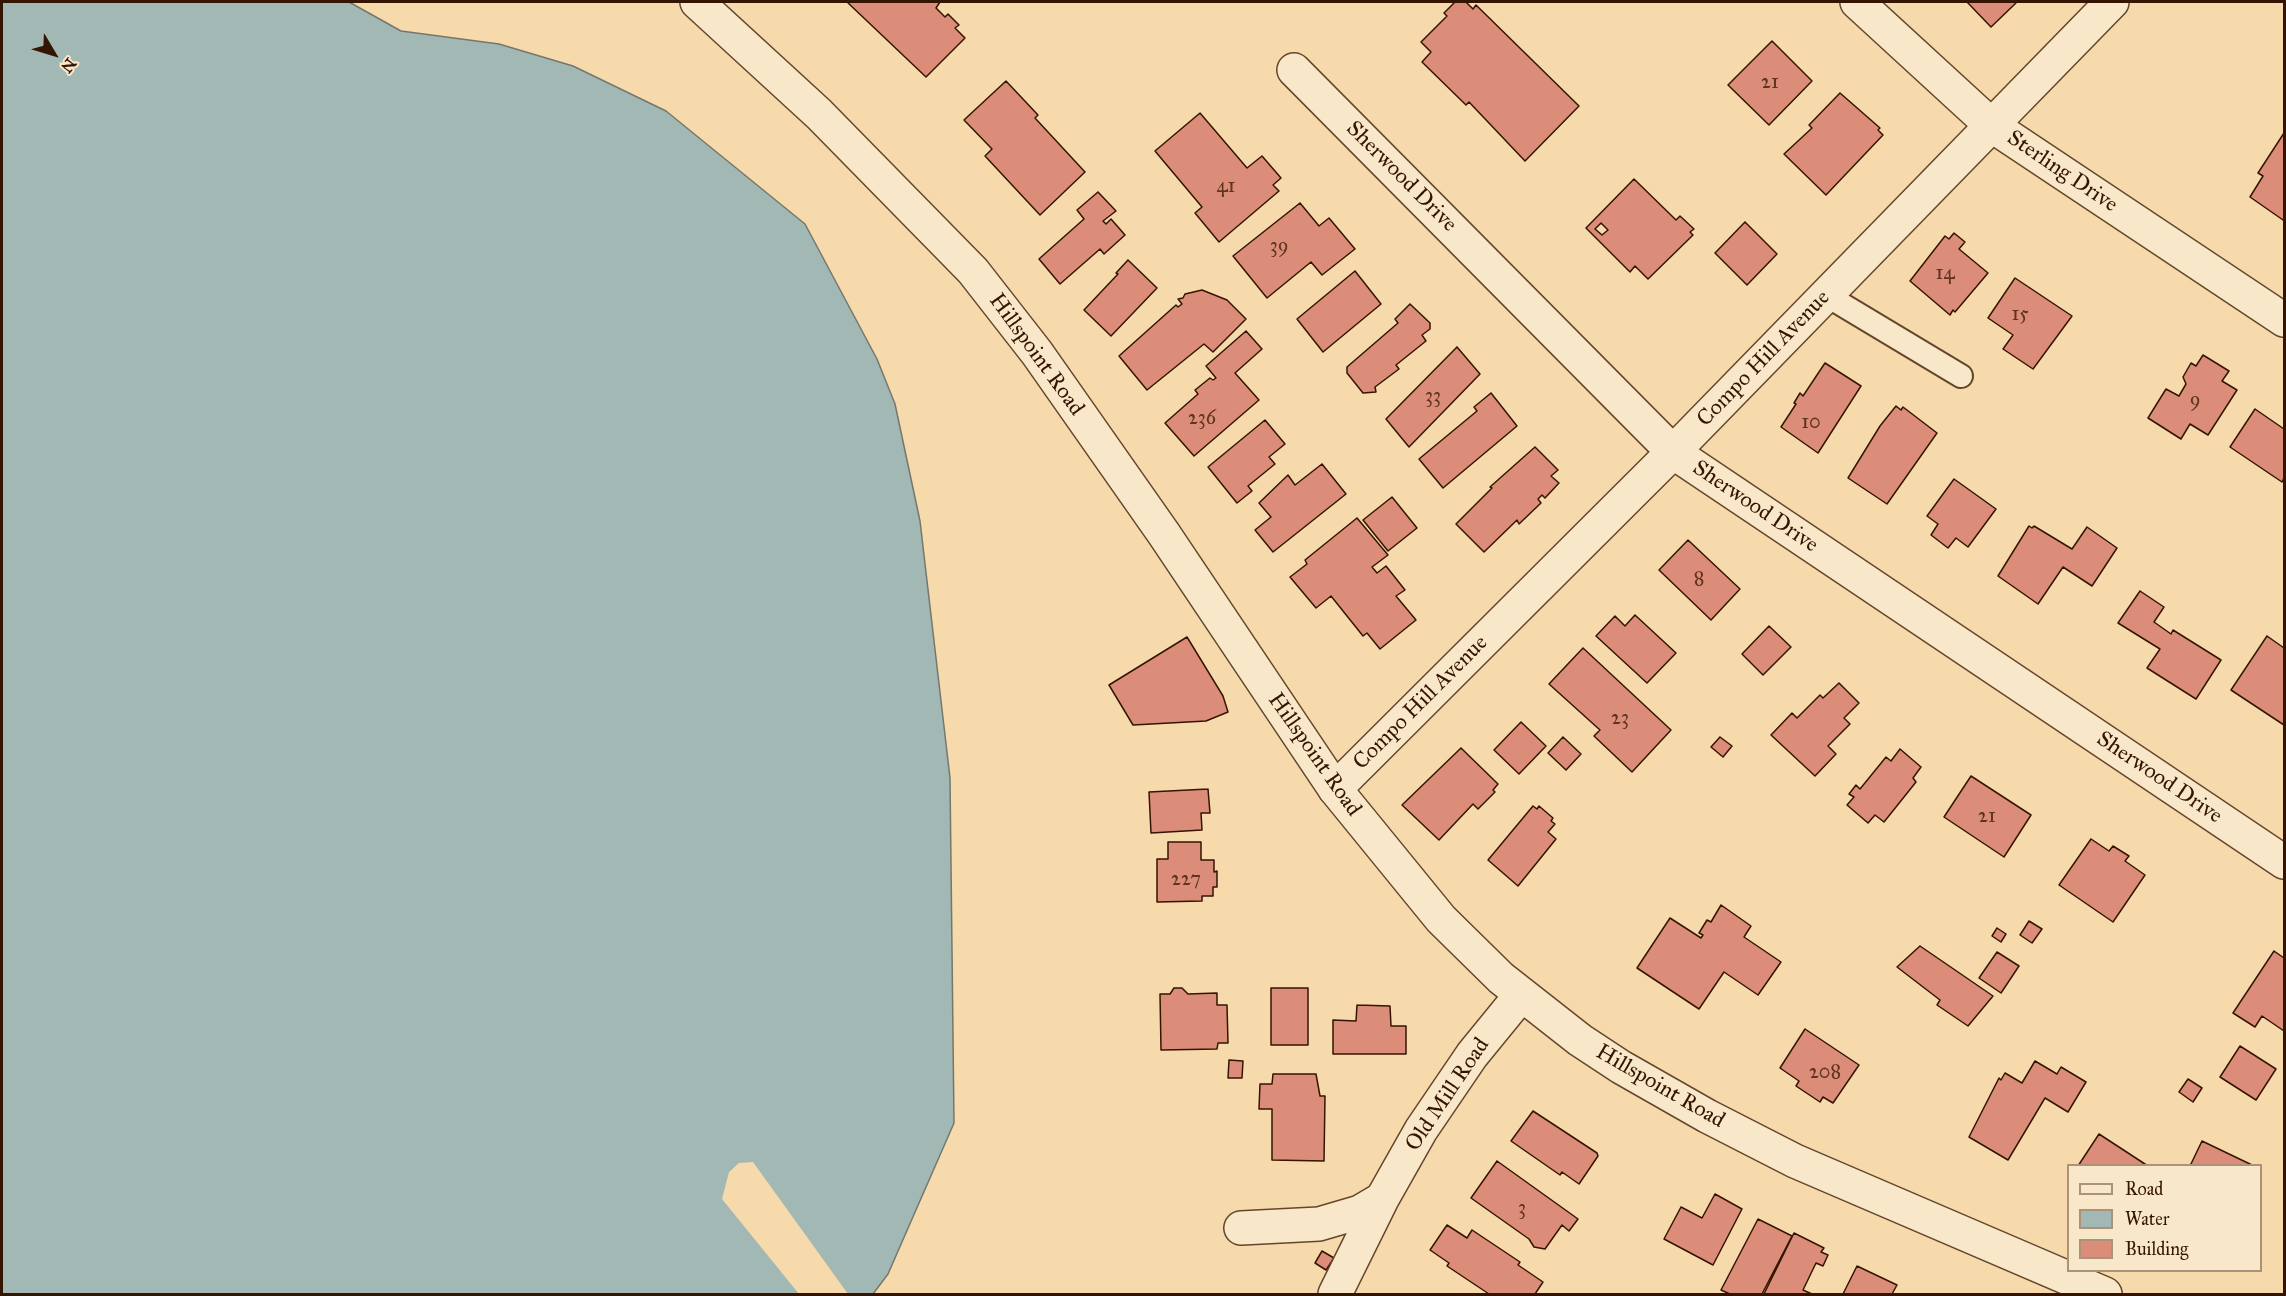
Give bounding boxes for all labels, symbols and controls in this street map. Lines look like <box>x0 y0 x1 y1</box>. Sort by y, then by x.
north arrow <box>24 24 84 84</box>
text: N <box>57 54 80 77</box>
house number: 21 <box>1761 71 1779 95</box>
street label: Sherwood Drive <box>1340 116 1462 238</box>
street label: Sterling Drive <box>2002 125 2122 219</box>
house number: 41 <box>1216 175 1236 199</box>
house number: 39 <box>1270 235 1288 259</box>
house number: 14 <box>1935 262 1955 286</box>
street label: Compo Hill Avenue <box>1692 285 1836 433</box>
street label: Hillspoint Road <box>983 289 1089 421</box>
house number: 15 <box>2011 303 2029 327</box>
house number: 33 <box>1425 385 1441 409</box>
house number: 9 <box>2190 389 2200 413</box>
house number: 236 <box>1188 407 1216 431</box>
house number: 10 <box>1801 411 1821 435</box>
street label: Sherwood Drive <box>1687 455 1823 559</box>
house number: 8 <box>1694 568 1704 592</box>
street label: Compo Hill Avenue <box>1348 630 1494 776</box>
street label: Hillspoint Road <box>1262 688 1366 822</box>
house number: 23 <box>1611 707 1629 731</box>
street label: Sherwood Drive <box>2091 726 2227 830</box>
house number: 21 <box>1978 805 1996 829</box>
house number: 227 <box>1171 868 1201 892</box>
street label: Old Mill Road <box>1401 1033 1495 1157</box>
street label: Hillspoint Road <box>1591 1039 1729 1135</box>
house number: 208 <box>1809 1061 1841 1085</box>
legend <box>2067 1164 2262 1272</box>
text: Road <box>2125 1178 2163 1200</box>
house number: 3 <box>1518 1197 1526 1221</box>
text: Water <box>2125 1208 2169 1230</box>
text: Building <box>2125 1238 2188 1260</box>

